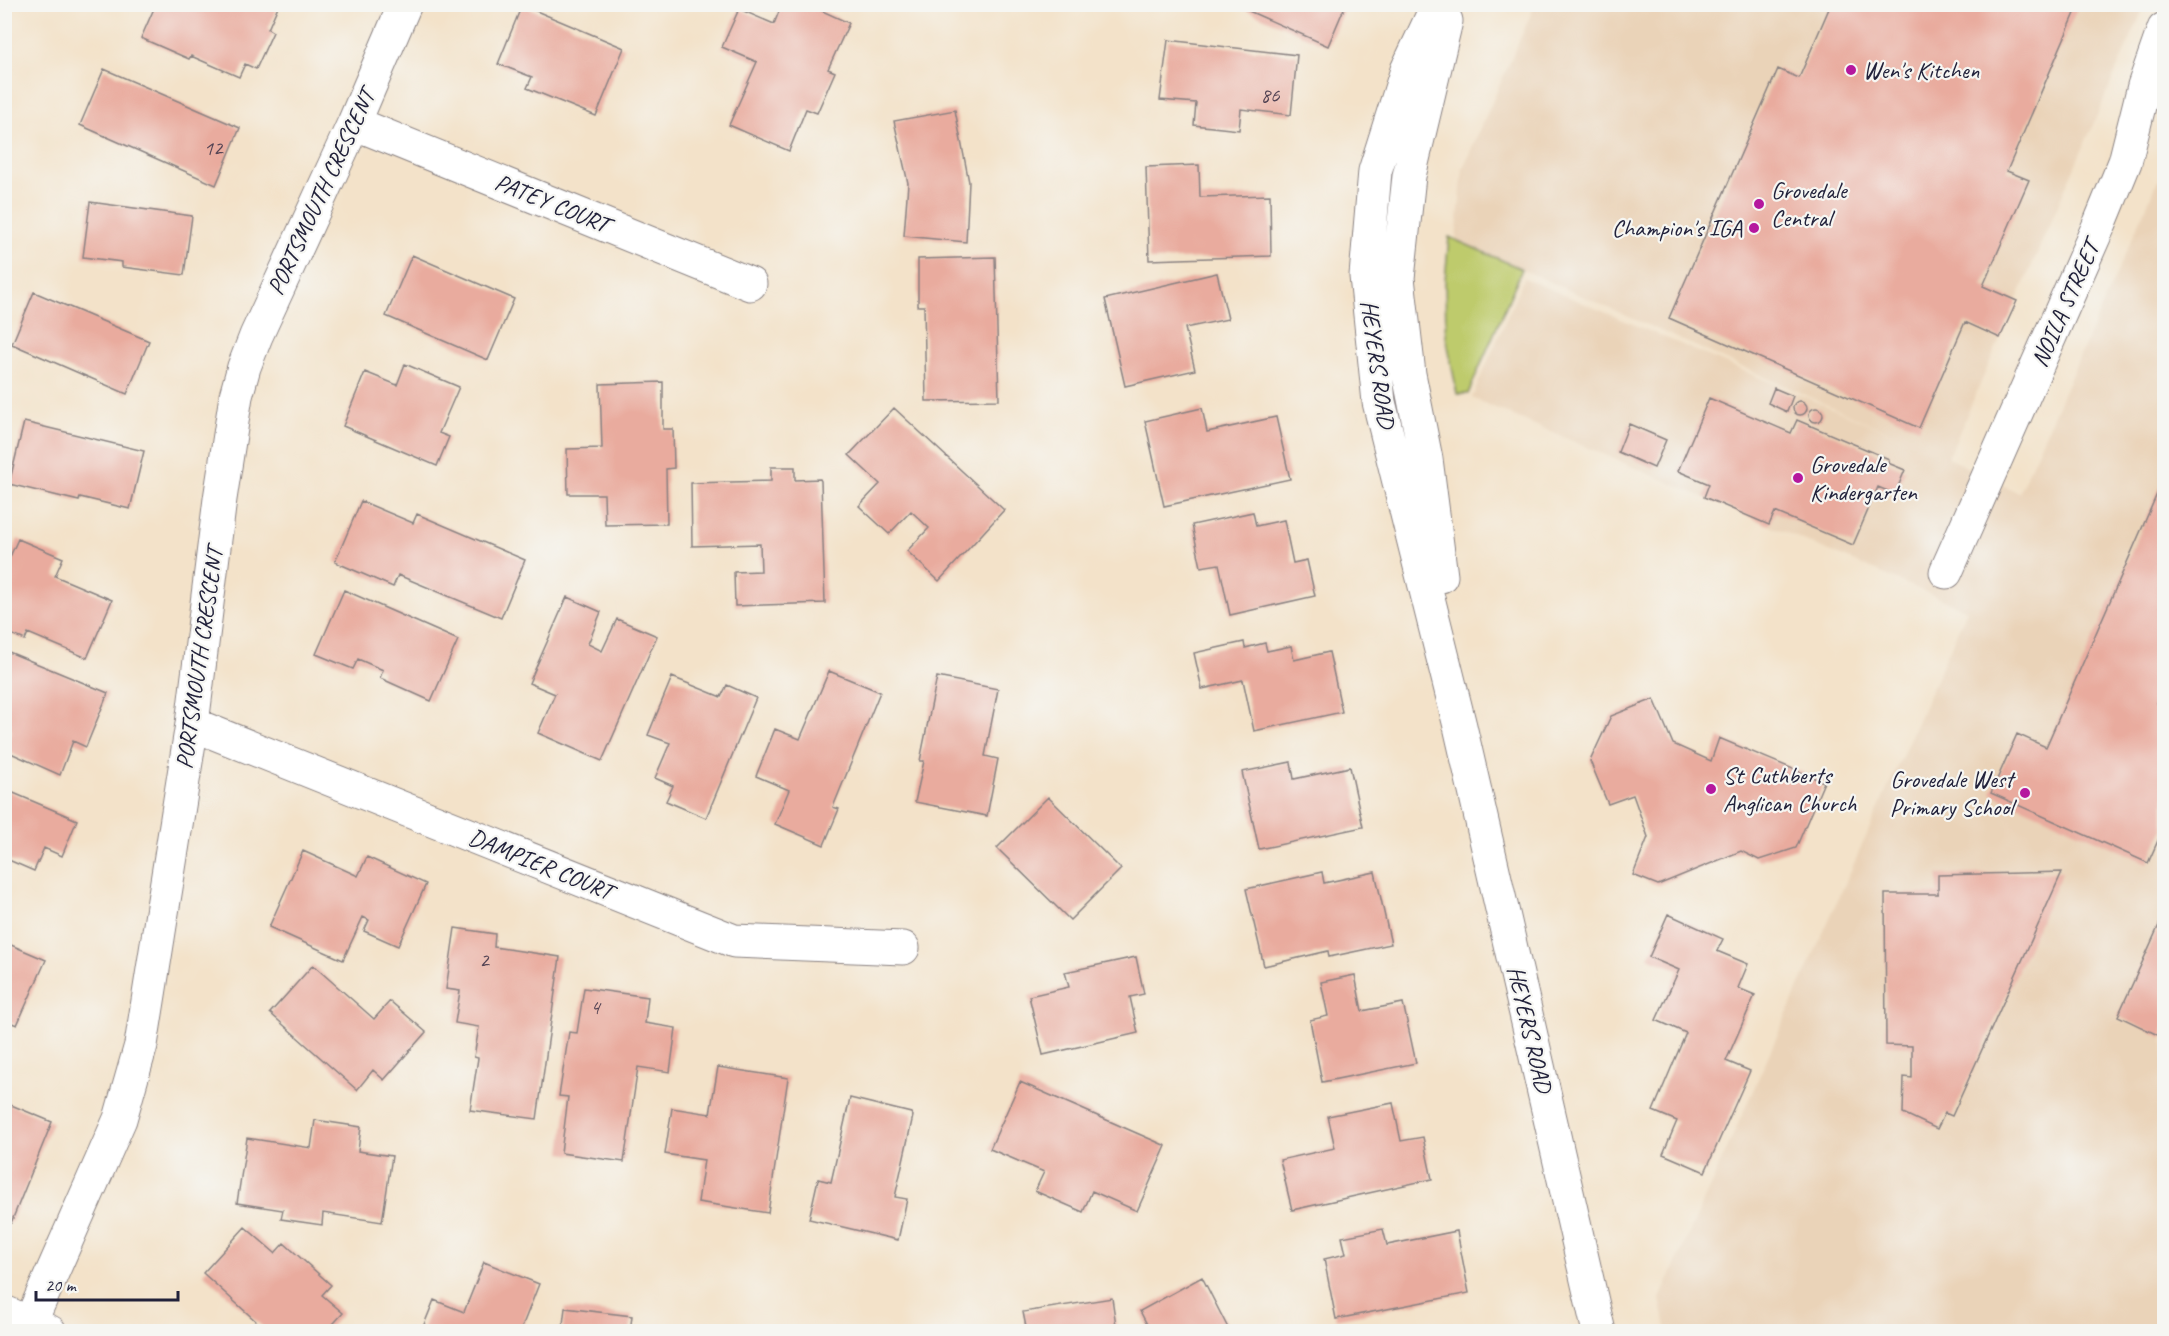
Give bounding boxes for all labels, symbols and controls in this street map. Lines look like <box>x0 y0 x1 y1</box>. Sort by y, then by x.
place label: Wen's Kitchen <box>1863 55 1979 85</box>
marker: Wen's Kitchen <box>1844 63 1858 77</box>
street label: PORTSMOUTH CRESCENT <box>260 80 384 300</box>
house number: 86 <box>1261 82 1280 108</box>
house number: 12 <box>204 135 224 161</box>
street label: PATEY COURT <box>491 167 619 242</box>
place label: Grovedale Central <box>1771 175 1849 233</box>
marker: Grovedale Central <box>1752 197 1766 211</box>
place label: Champion's IGA <box>1612 213 1743 243</box>
marker: Champion's IGA <box>1747 221 1761 235</box>
street label: NOILA STREET <box>2024 231 2108 371</box>
street label: HEYERS ROAD <box>1354 298 1402 432</box>
place label: Grovedale Kindergarten <box>1810 449 1918 507</box>
marker: Grovedale Kindergarten <box>1791 471 1805 485</box>
street label: PORTSMOUTH CRESCENT <box>169 540 230 771</box>
place label: St Cuthberts Anglican Church <box>1723 760 1858 818</box>
place label: Grovedale West Primary School <box>1890 764 2017 822</box>
marker: St Cuthberts Anglican Church <box>1704 782 1718 796</box>
marker: Grovedale West Primary School <box>2018 786 2032 800</box>
street label: DAMPIER COURT <box>465 822 622 908</box>
house number: 2 <box>479 947 490 973</box>
street label: HEYERS ROAD <box>1501 963 1560 1097</box>
house number: 4 <box>590 994 602 1020</box>
scale bar <box>36 1264 178 1302</box>
text: 20 m <box>45 1274 78 1296</box>

